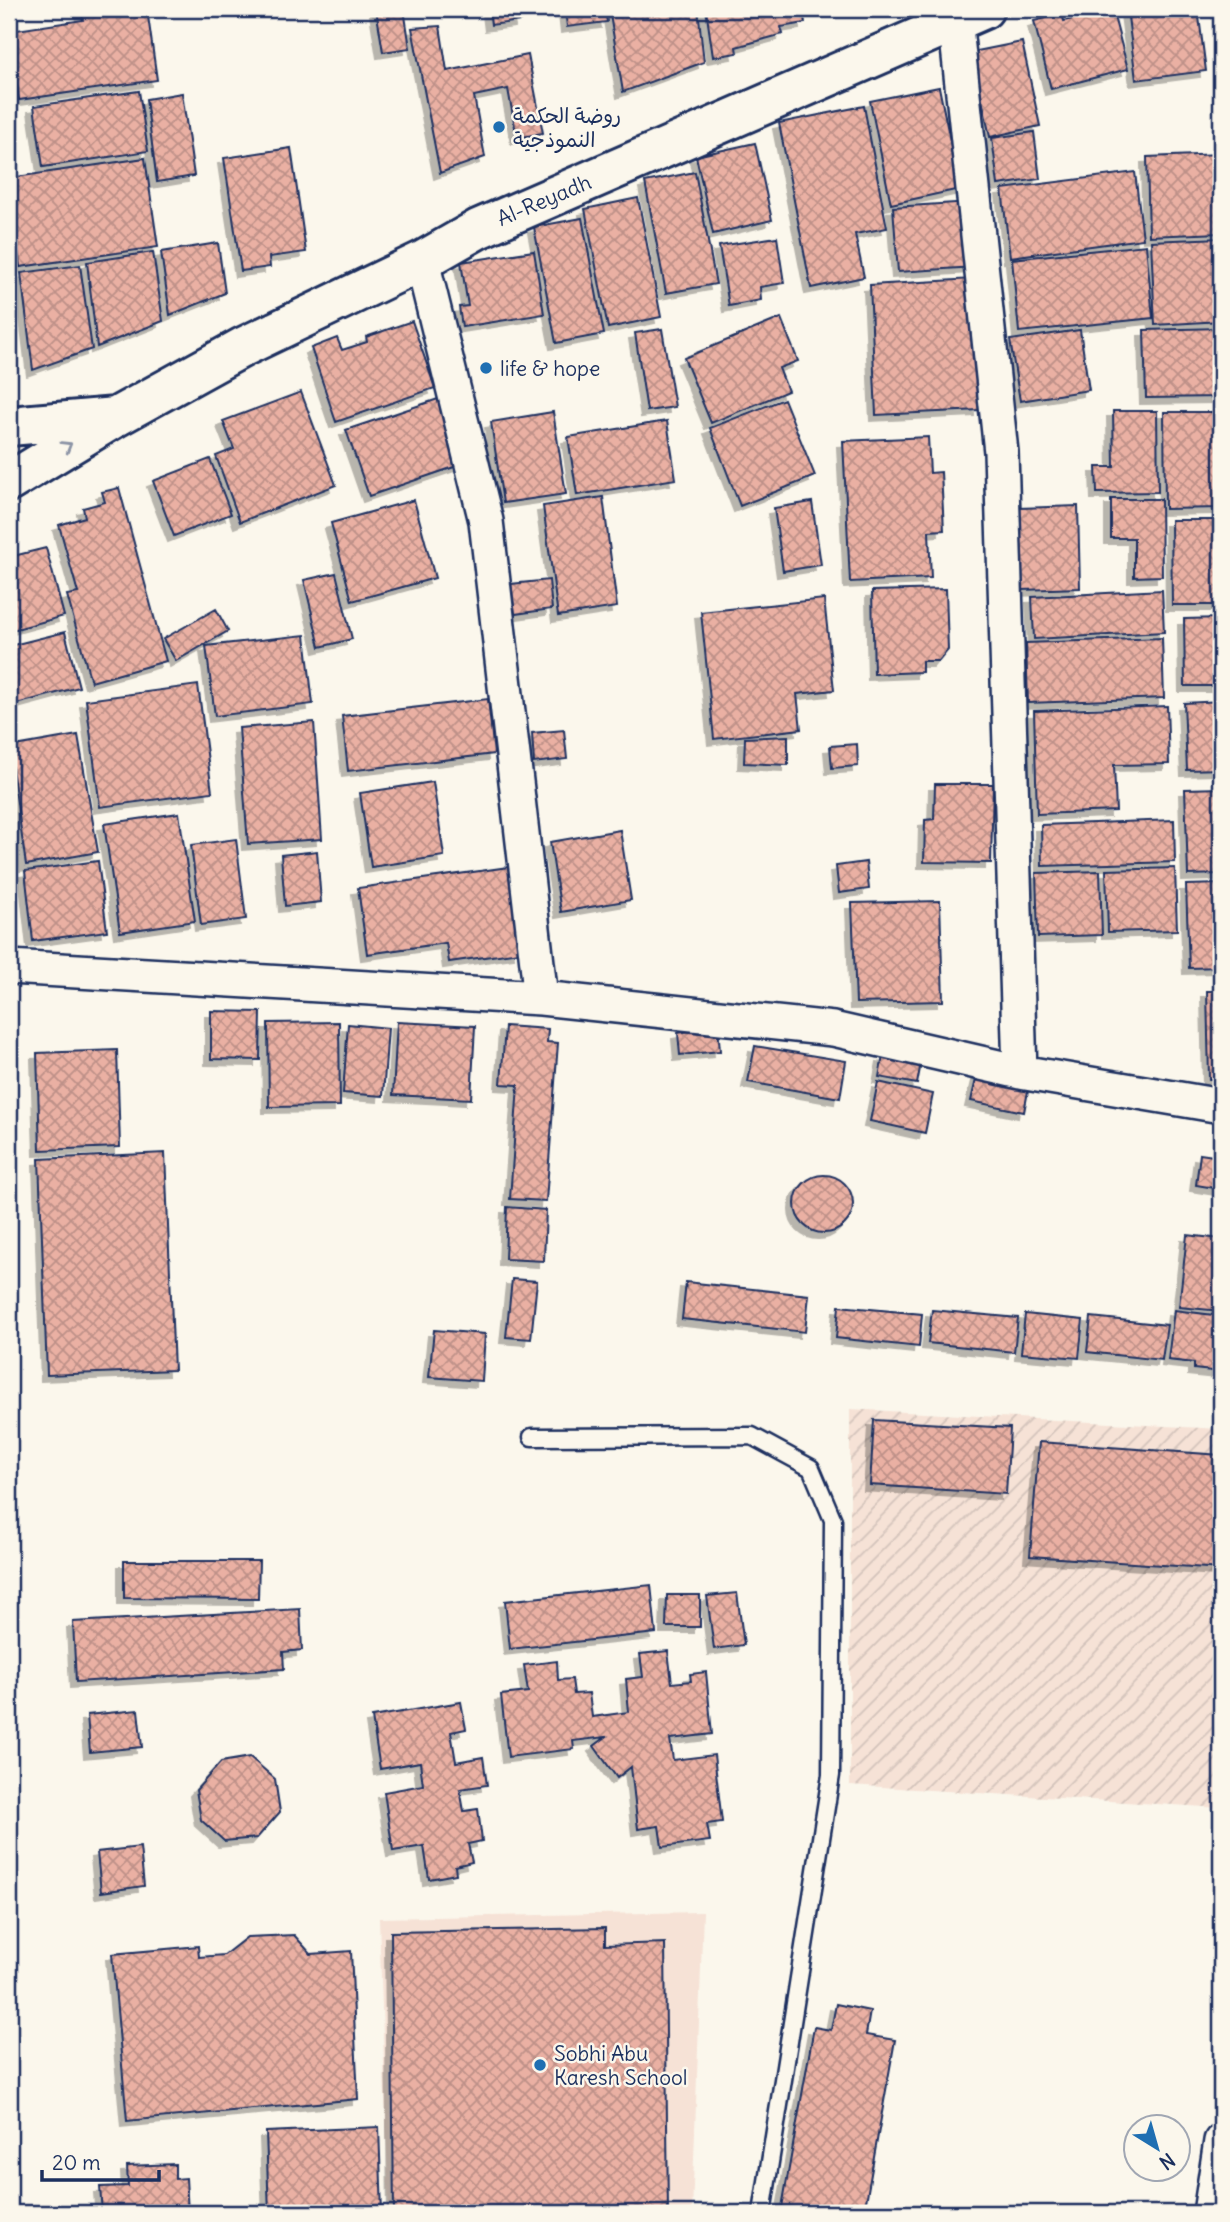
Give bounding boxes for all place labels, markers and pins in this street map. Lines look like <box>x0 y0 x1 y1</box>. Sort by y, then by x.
place label: روضة الحكمة النموذجية <box>513 102 621 153</box>
marker: روضة الحكمة النموذجية <box>491 119 507 135</box>
place label: life & hope <box>500 355 600 382</box>
marker: life & hope <box>478 360 494 376</box>
place label: Sobhi Abu Karesh School <box>554 2040 688 2091</box>
marker: Sobhi Abu Karesh School <box>532 2057 548 2073</box>

